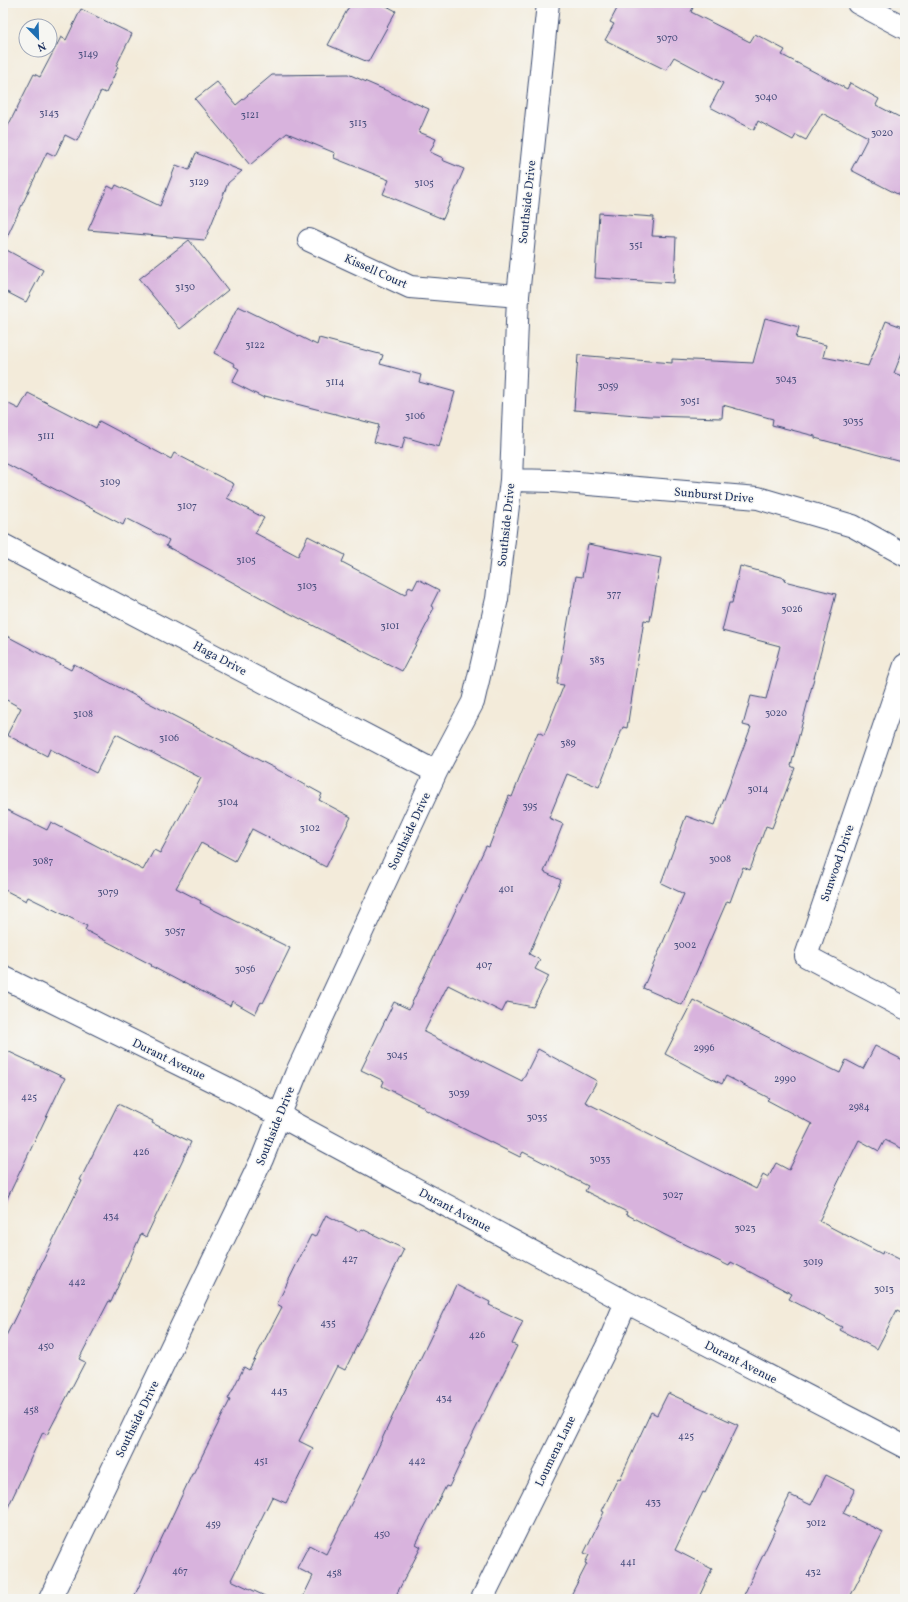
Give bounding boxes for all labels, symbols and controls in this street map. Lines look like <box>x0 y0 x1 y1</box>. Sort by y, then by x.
north arrow <box>18 18 58 58</box>
house number: 3070 <box>656 31 678 45</box>
text: N <box>35 37 48 54</box>
house number: 3149 <box>78 47 98 61</box>
house number: 3040 <box>755 90 777 104</box>
house number: 3143 <box>39 106 59 120</box>
house number: 3121 <box>241 108 259 122</box>
house number: 3113 <box>349 116 367 130</box>
house number: 3020 <box>871 126 893 140</box>
street label: Southside Drive <box>516 159 540 245</box>
house number: 3129 <box>189 175 209 189</box>
house number: 3105 <box>414 176 434 190</box>
house number: 351 <box>629 238 643 252</box>
street label: Kissell Court <box>342 251 410 293</box>
house number: 3130 <box>175 280 195 294</box>
house number: 3122 <box>245 338 265 352</box>
house number: 3043 <box>775 372 797 386</box>
house number: 3114 <box>326 375 344 389</box>
house number: 3059 <box>598 379 618 393</box>
house number: 3051 <box>680 394 700 408</box>
house number: 3106 <box>405 409 425 423</box>
house number: 3035 <box>843 414 863 428</box>
house number: 3111 <box>38 429 54 443</box>
house number: 3109 <box>100 475 120 489</box>
street label: Southside Drive <box>495 482 519 568</box>
street label: Sunburst Drive <box>673 485 755 507</box>
house number: 3107 <box>177 499 197 513</box>
house number: 3105 <box>236 553 256 567</box>
house number: 3103 <box>297 579 317 593</box>
house number: 377 <box>607 587 622 601</box>
house number: 3026 <box>781 602 803 616</box>
house number: 3101 <box>381 619 400 633</box>
street label: Haga Drive <box>190 638 250 680</box>
house number: 383 <box>589 653 605 667</box>
house number: 3020 <box>765 706 787 720</box>
house number: 3108 <box>73 707 93 721</box>
house number: 3106 <box>159 731 179 745</box>
house number: 389 <box>560 736 576 750</box>
house number: 3014 <box>748 782 768 796</box>
street label: Southside Drive <box>385 790 435 873</box>
house number: 3104 <box>218 795 238 809</box>
house number: 395 <box>523 799 538 813</box>
house number: 3102 <box>300 821 320 835</box>
street label: Sunwood Drive <box>817 822 859 904</box>
house number: 3008 <box>709 852 731 866</box>
house number: 3087 <box>33 854 54 868</box>
house number: 401 <box>498 882 514 896</box>
house number: 3079 <box>98 885 118 899</box>
house number: 3057 <box>165 924 185 938</box>
house number: 3002 <box>674 938 696 952</box>
house number: 407 <box>476 958 492 972</box>
house number: 3056 <box>235 962 255 976</box>
street label: Durant Avenue <box>129 1035 208 1085</box>
house number: 2996 <box>693 1041 715 1055</box>
house number: 3045 <box>386 1048 408 1062</box>
house number: 2990 <box>774 1072 796 1086</box>
street label: Southside Drive <box>253 1084 299 1168</box>
house number: 3039 <box>449 1086 469 1100</box>
house number: 425 <box>21 1090 37 1104</box>
house number: 2984 <box>848 1100 870 1114</box>
house number: 3035 <box>527 1110 547 1124</box>
house number: 426 <box>133 1145 149 1159</box>
house number: 3033 <box>590 1152 610 1166</box>
street label: Durant Avenue <box>416 1185 494 1237</box>
house number: 3027 <box>663 1188 684 1202</box>
house number: 434 <box>103 1209 119 1223</box>
house number: 3023 <box>734 1221 756 1235</box>
house number: 427 <box>342 1252 358 1266</box>
house number: 3019 <box>803 1255 823 1269</box>
house number: 442 <box>68 1275 86 1289</box>
house number: 3013 <box>874 1282 894 1296</box>
house number: 435 <box>320 1316 336 1330</box>
house number: 426 <box>469 1328 485 1342</box>
street label: Durant Avenue <box>701 1338 780 1388</box>
house number: 450 <box>38 1339 54 1353</box>
street label: Southside Drive <box>112 1378 164 1461</box>
house number: 443 <box>271 1384 287 1398</box>
house number: 434 <box>436 1391 452 1405</box>
house number: 458 <box>23 1403 39 1417</box>
street label: Loumena Lane <box>532 1413 580 1490</box>
house number: 425 <box>678 1429 694 1443</box>
house number: 451 <box>254 1454 268 1468</box>
house number: 442 <box>408 1454 426 1468</box>
house number: 433 <box>645 1495 661 1509</box>
house number: 3012 <box>806 1516 826 1530</box>
house number: 459 <box>205 1517 221 1531</box>
house number: 450 <box>374 1527 390 1541</box>
house number: 441 <box>620 1555 636 1569</box>
house number: 467 <box>172 1564 188 1578</box>
house number: 432 <box>805 1565 821 1579</box>
house number: 458 <box>326 1566 342 1580</box>

